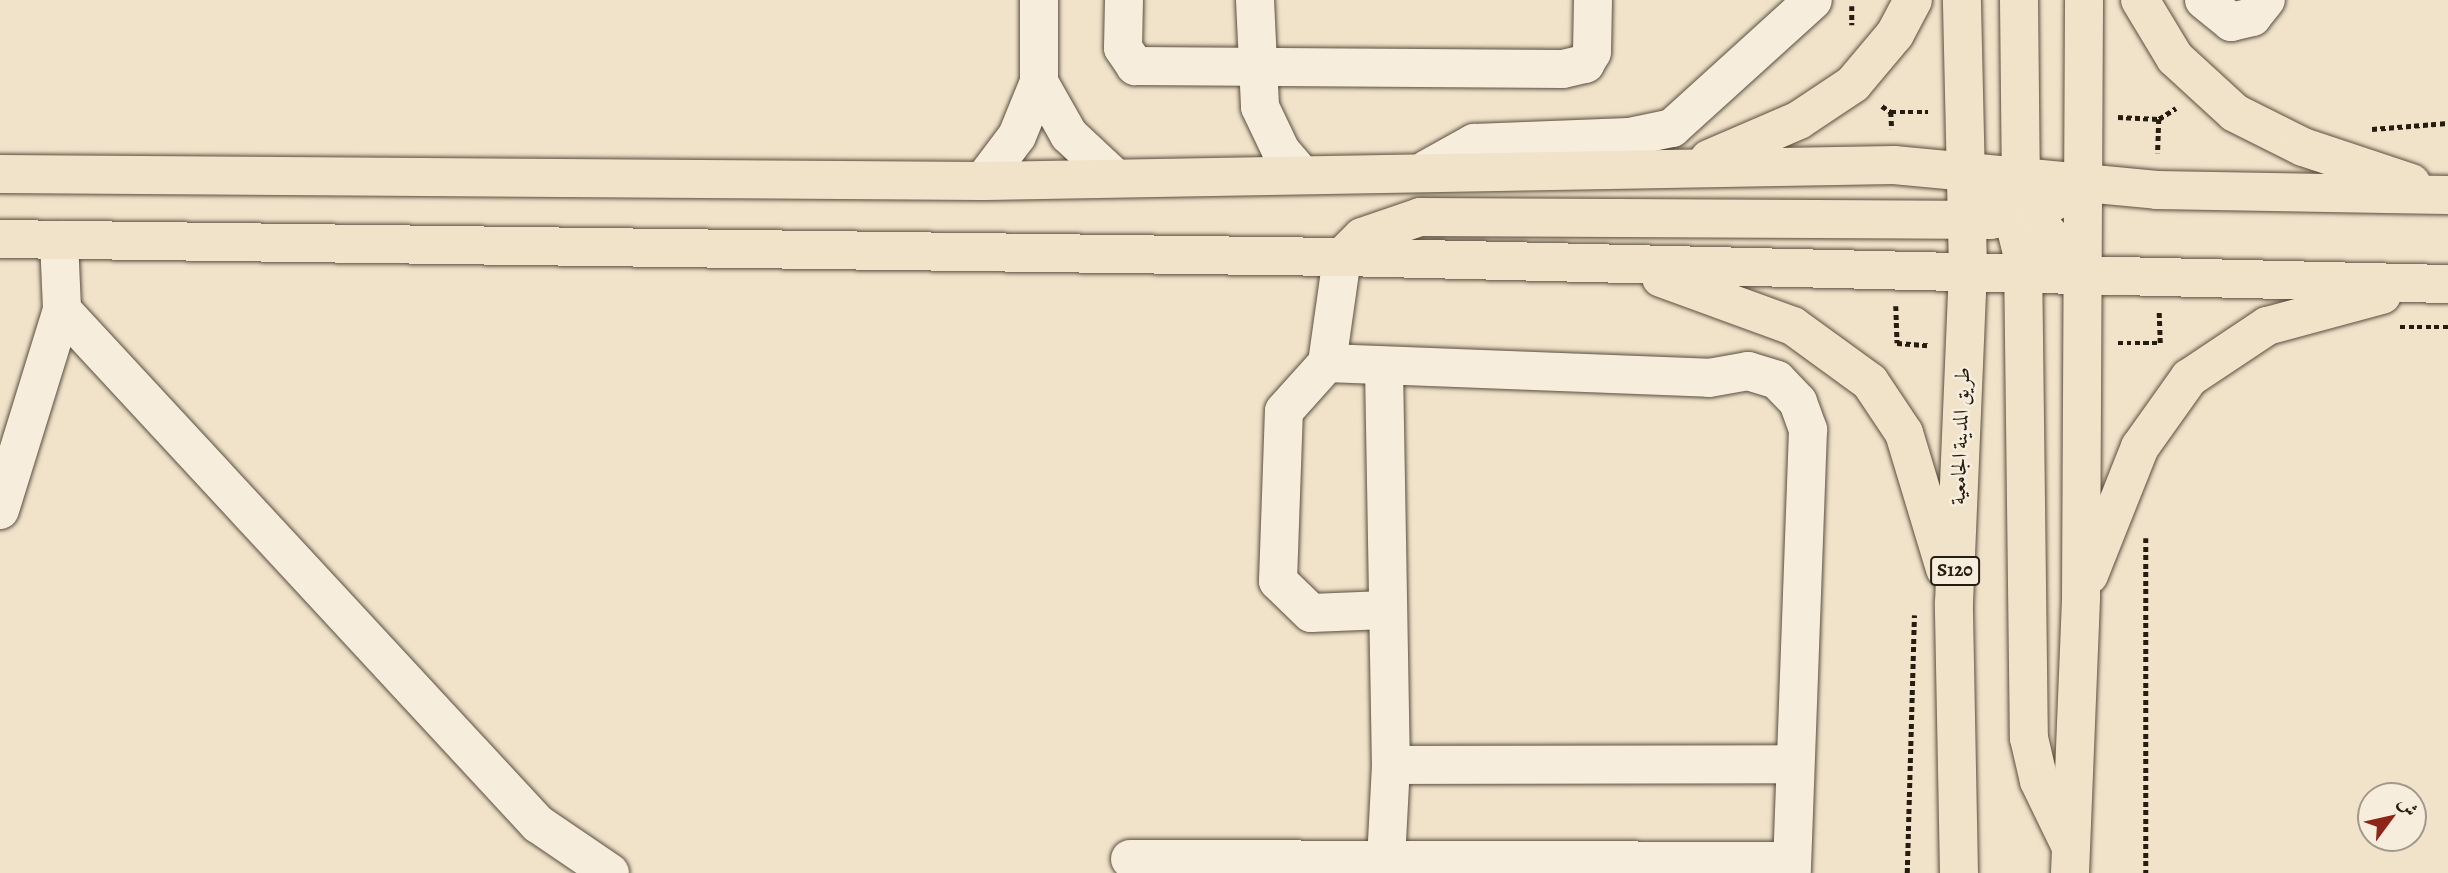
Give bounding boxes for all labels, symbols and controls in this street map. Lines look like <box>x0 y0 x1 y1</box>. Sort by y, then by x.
street label: طريق المدينة الجامعية <box>1945 367 1975 505</box>
road number: S120 <box>1929 556 1981 586</box>
north arrow <box>2357 782 2427 852</box>
text: ش <box>2392 792 2424 822</box>

